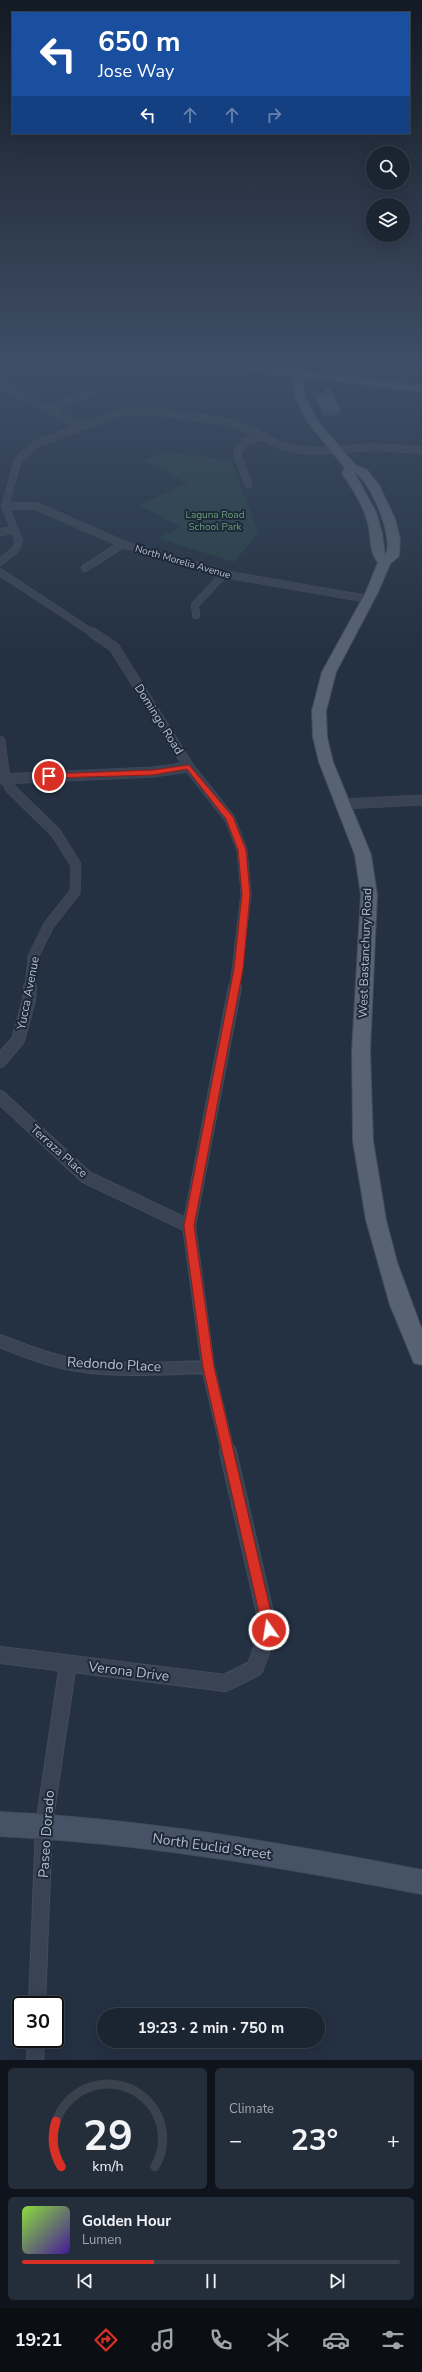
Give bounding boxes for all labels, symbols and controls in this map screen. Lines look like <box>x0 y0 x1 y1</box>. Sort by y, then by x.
text: 650 m <box>98 23 181 61</box>
icon: left <box>32 28 84 80</box>
text: Jose Way <box>98 59 174 83</box>
icon: left <box>137 104 159 126</box>
icon: ahead <box>179 104 201 126</box>
icon: ahead <box>221 104 243 126</box>
icon: right <box>263 104 285 126</box>
map controls <box>366 146 410 242</box>
button: search <box>366 146 410 190</box>
button: layers <box>366 198 410 242</box>
park label: Laguna Road School Park <box>185 508 245 534</box>
street label: North Morelia Avenue <box>133 542 232 582</box>
street label: Domingo Road <box>131 681 187 757</box>
pin <box>32 759 66 793</box>
icon: arrive <box>38 765 60 787</box>
street label: West Bastanchury Road <box>355 888 375 1018</box>
street label: Yucca Avenue <box>13 955 43 1032</box>
street label: Terraza Place <box>27 1121 91 1181</box>
street label: Redondo Place <box>66 1353 162 1376</box>
position arrow <box>248 1609 290 1651</box>
street label: Verona Drive <box>87 1657 170 1686</box>
street label: Paseo Dorado <box>34 1789 59 1879</box>
street label: North Euclid Street <box>151 1829 273 1864</box>
speed limit sign: 30 <box>12 1996 64 2048</box>
text: 19:23 · 2 min · 750 m <box>138 2018 284 2038</box>
text: Climate <box>229 2100 274 2118</box>
text: 29 <box>83 2107 132 2164</box>
text: 23° <box>291 2120 338 2161</box>
text: − <box>229 2126 242 2156</box>
text: + <box>387 2126 400 2156</box>
text: km/h <box>92 2156 123 2175</box>
text: Golden Hour <box>82 2211 171 2231</box>
text: Lumen <box>82 2231 122 2249</box>
icon: previous <box>74 2270 96 2292</box>
icon: pause <box>200 2270 222 2292</box>
icon: next <box>326 2270 348 2292</box>
icon: directions <box>92 2326 120 2354</box>
icon: music <box>149 2326 177 2354</box>
icon: phone <box>207 2326 235 2354</box>
icon: climate <box>264 2326 292 2354</box>
icon: car <box>322 2326 350 2354</box>
icon: filters <box>379 2326 407 2354</box>
text: 19:21 <box>15 2328 62 2352</box>

